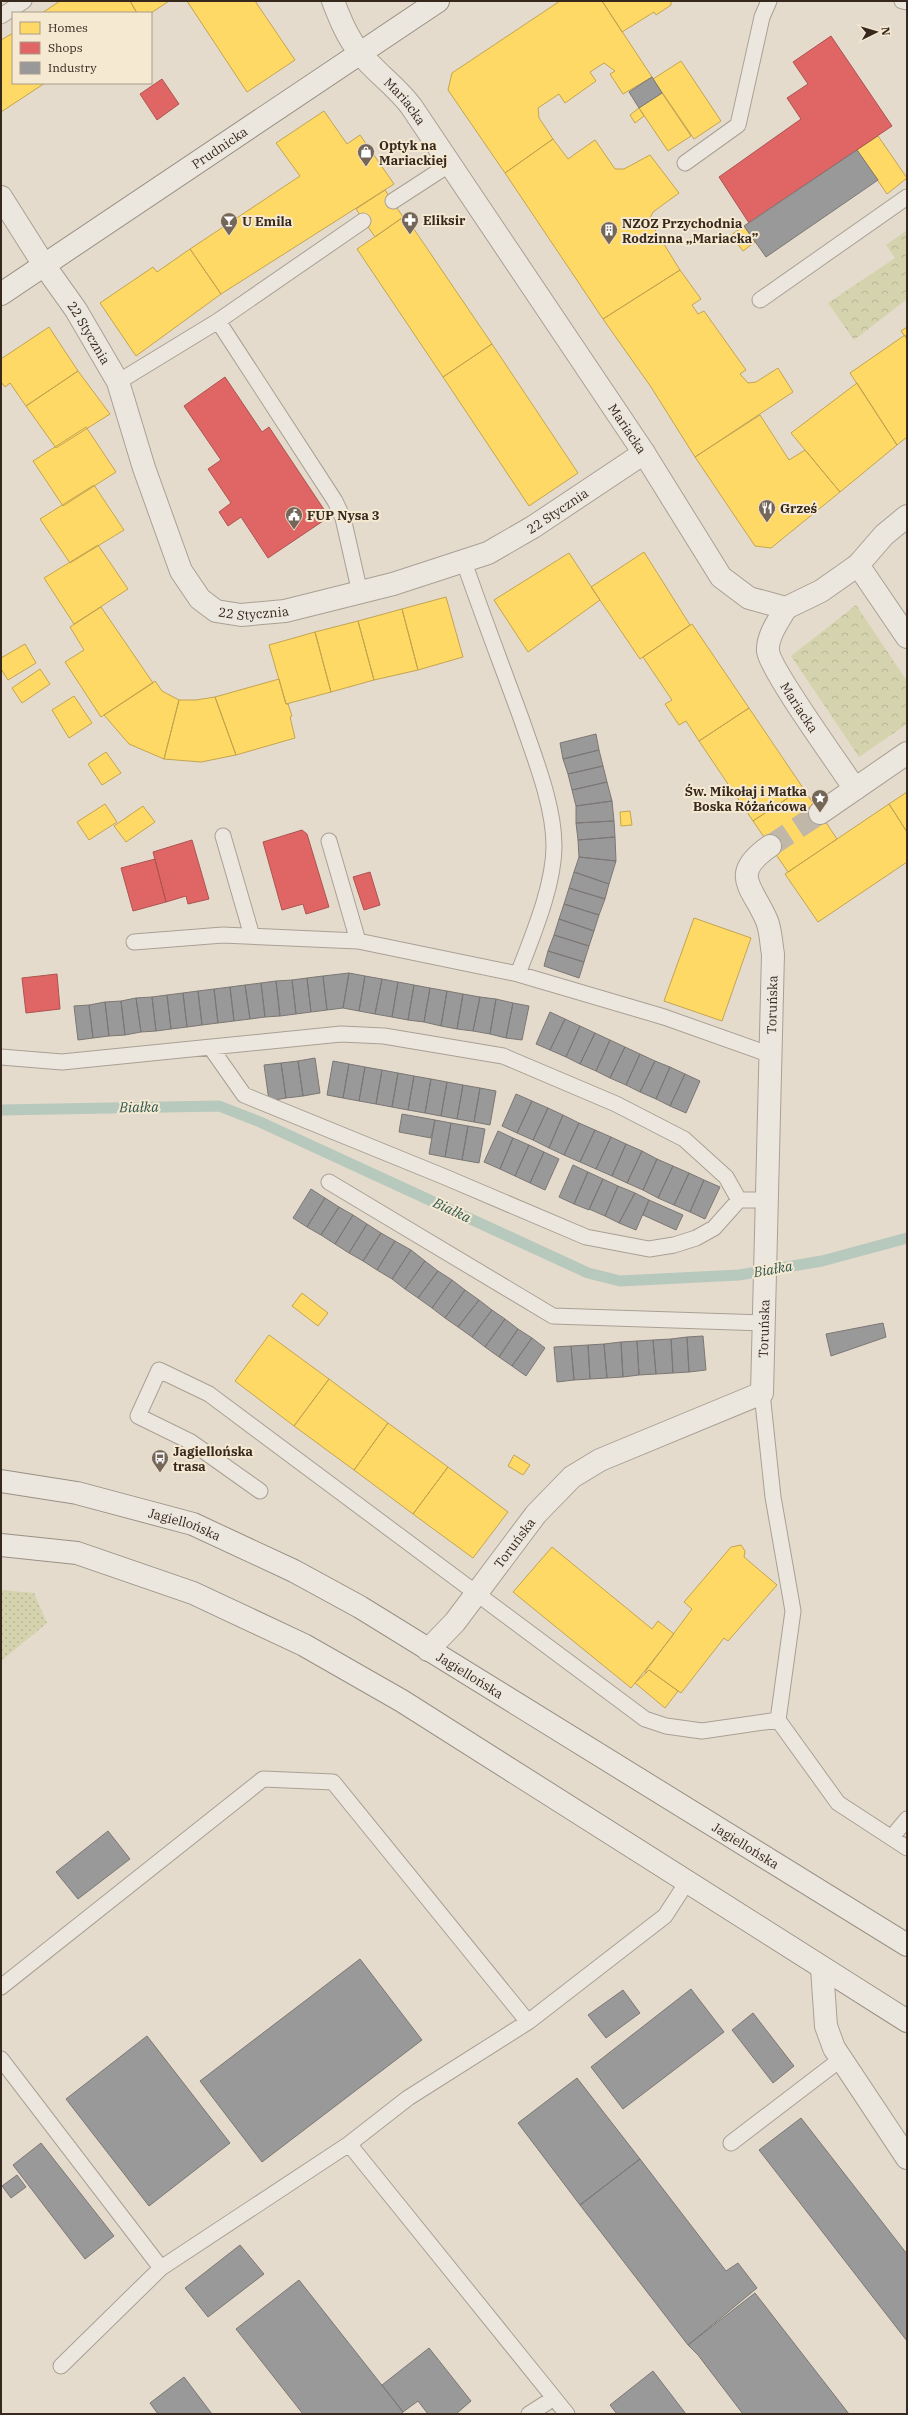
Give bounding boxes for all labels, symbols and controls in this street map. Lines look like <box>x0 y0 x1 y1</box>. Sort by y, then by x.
legend <box>12 12 152 84</box>
north arrow <box>856 12 896 52</box>
text: Homes <box>48 20 88 35</box>
text: N <box>879 26 893 36</box>
text: Shops <box>48 40 83 55</box>
text: Industry <box>48 60 97 75</box>
street label: Mariacka <box>381 74 430 128</box>
street label: Prudnicka <box>188 123 251 172</box>
place label: Optyk na Mariackiej <box>379 137 447 169</box>
shop icon: Optyk na Mariackiej <box>356 142 376 167</box>
pharmacy icon: Eliksir <box>400 210 420 235</box>
bar icon: U Emila <box>219 211 239 236</box>
place label: Eliksir <box>423 212 466 229</box>
place label: U Emila <box>242 213 293 230</box>
place label: NZOZ Przychodnia Rodzinna „Mariacka” <box>622 215 759 247</box>
building icon: NZOZ Przychodnia Rodzinna „Mariacka” <box>599 220 619 245</box>
street label: 22 Stycznia <box>64 298 114 368</box>
street label: Mariacka <box>605 400 651 457</box>
street label: 22 Stycznia <box>523 484 591 537</box>
restaurant icon: Grześ <box>757 498 777 523</box>
place label: Grześ <box>780 500 817 517</box>
public building icon: FUP Nysa 3 <box>284 505 304 530</box>
place label: FUP Nysa 3 <box>307 507 380 524</box>
street label: 22 Stycznia <box>217 602 291 624</box>
street label: Mariacka <box>777 679 822 736</box>
place label: Św. Mikołaj i Matka Boska Różańcowa <box>685 783 808 815</box>
place icon: Św. Mikołaj i Matka Boska Różańcowa <box>810 788 830 813</box>
street label: Toruńska <box>762 975 781 1034</box>
water label: Białka <box>118 1098 159 1116</box>
water label: Białka <box>429 1193 474 1227</box>
water label: Białka <box>751 1257 794 1281</box>
street label: Toruńska <box>754 1299 773 1358</box>
place label: Jagiellońska trasa <box>173 1443 254 1475</box>
bus stop icon: Jagiellońska trasa <box>150 1448 170 1473</box>
street label: Jagiellońska <box>147 1504 224 1544</box>
street label: Toruńska <box>490 1514 539 1571</box>
street label: Jagiellońska <box>433 1648 507 1702</box>
street label: Jagiellońska <box>709 1818 782 1872</box>

